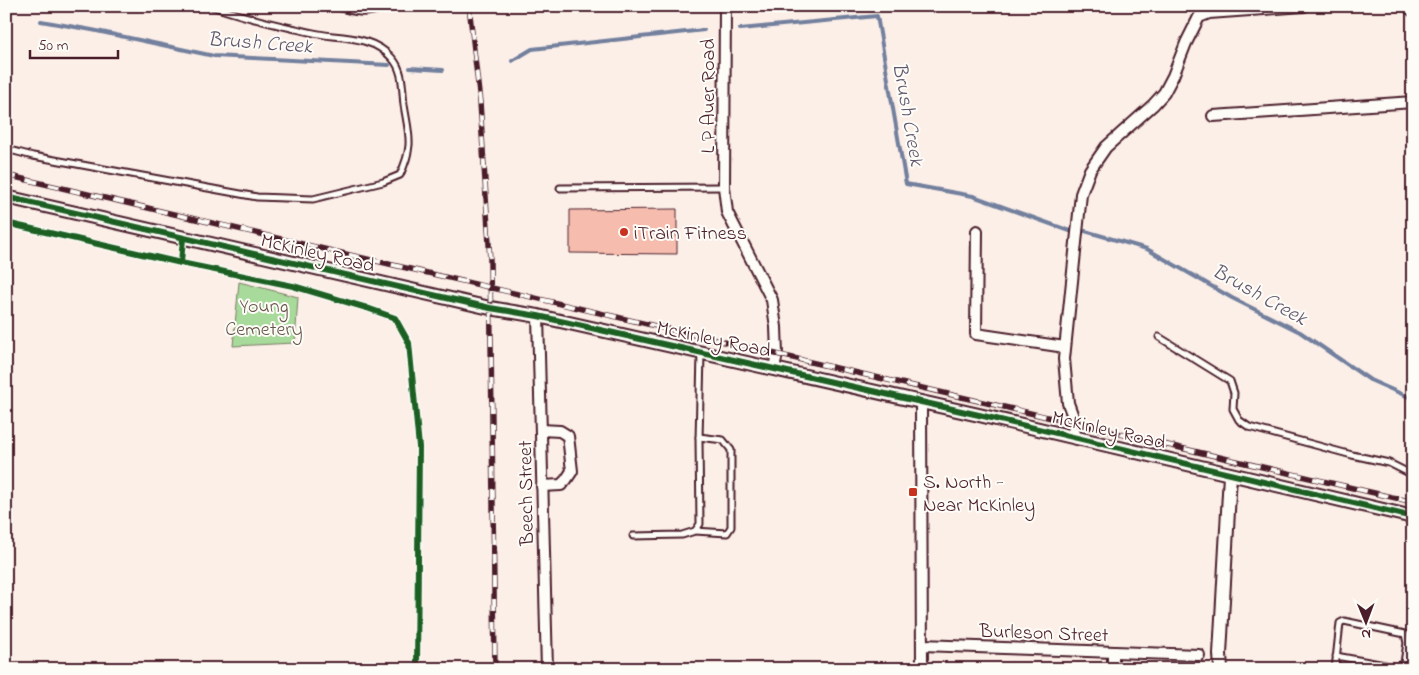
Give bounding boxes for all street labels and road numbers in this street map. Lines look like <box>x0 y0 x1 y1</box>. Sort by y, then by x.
street label: L P Auer Road <box>695 38 724 154</box>
street label: McKinley Road <box>258 227 377 282</box>
street label: McKinley Road <box>654 314 773 367</box>
street label: McKinley Road <box>1049 404 1168 459</box>
street label: Beech Street <box>512 440 543 547</box>
street label: Burleson Street <box>978 618 1109 651</box>

